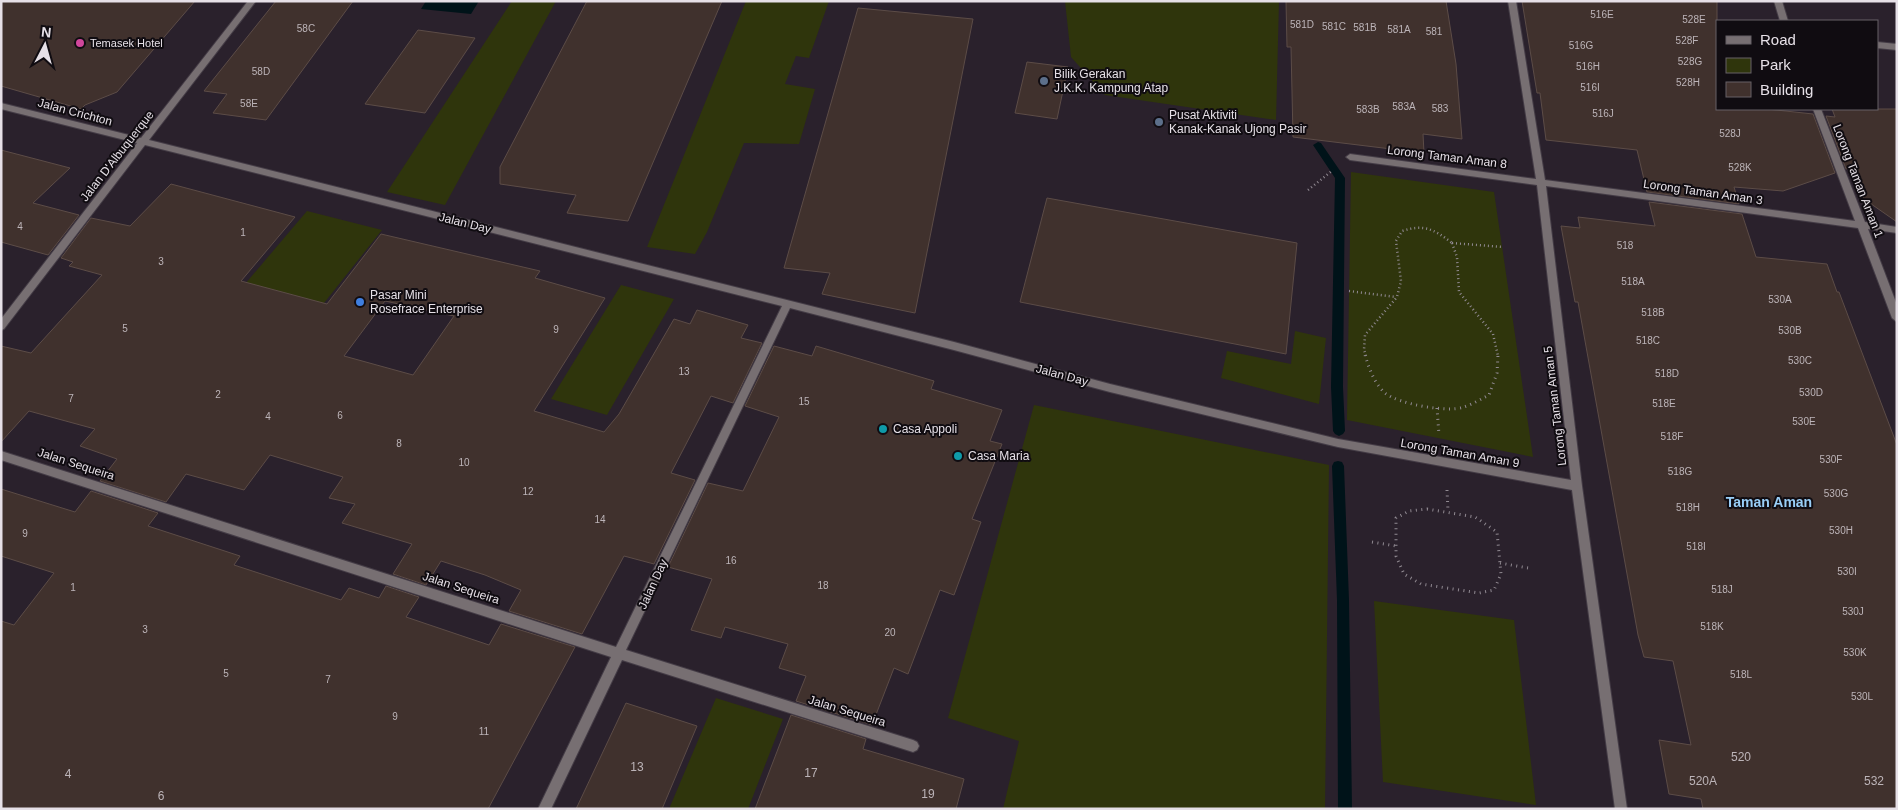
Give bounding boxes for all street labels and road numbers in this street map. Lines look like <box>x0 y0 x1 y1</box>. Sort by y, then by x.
street label: Jalan Crichton <box>36 95 114 129</box>
street label: Jalan D'Albuquerque <box>77 108 157 204</box>
street label: Lorong Taman Aman 1 <box>1830 122 1886 240</box>
street label: Lorong Taman Aman 8 <box>1386 143 1508 171</box>
street label: Lorong Taman Aman 3 <box>1642 177 1764 207</box>
street label: Jalan Day <box>437 210 493 236</box>
street label: Lorong Taman Aman 5 <box>1541 345 1569 467</box>
street label: Jalan Day <box>1034 361 1090 389</box>
street label: Lorong Taman Aman 9 <box>1399 436 1521 470</box>
street label: Jalan Sequeira <box>36 445 117 483</box>
street label: Jalan Day <box>635 557 671 611</box>
street label: Jalan Sequeira <box>421 569 502 607</box>
street label: Jalan Sequeira <box>807 693 888 729</box>

